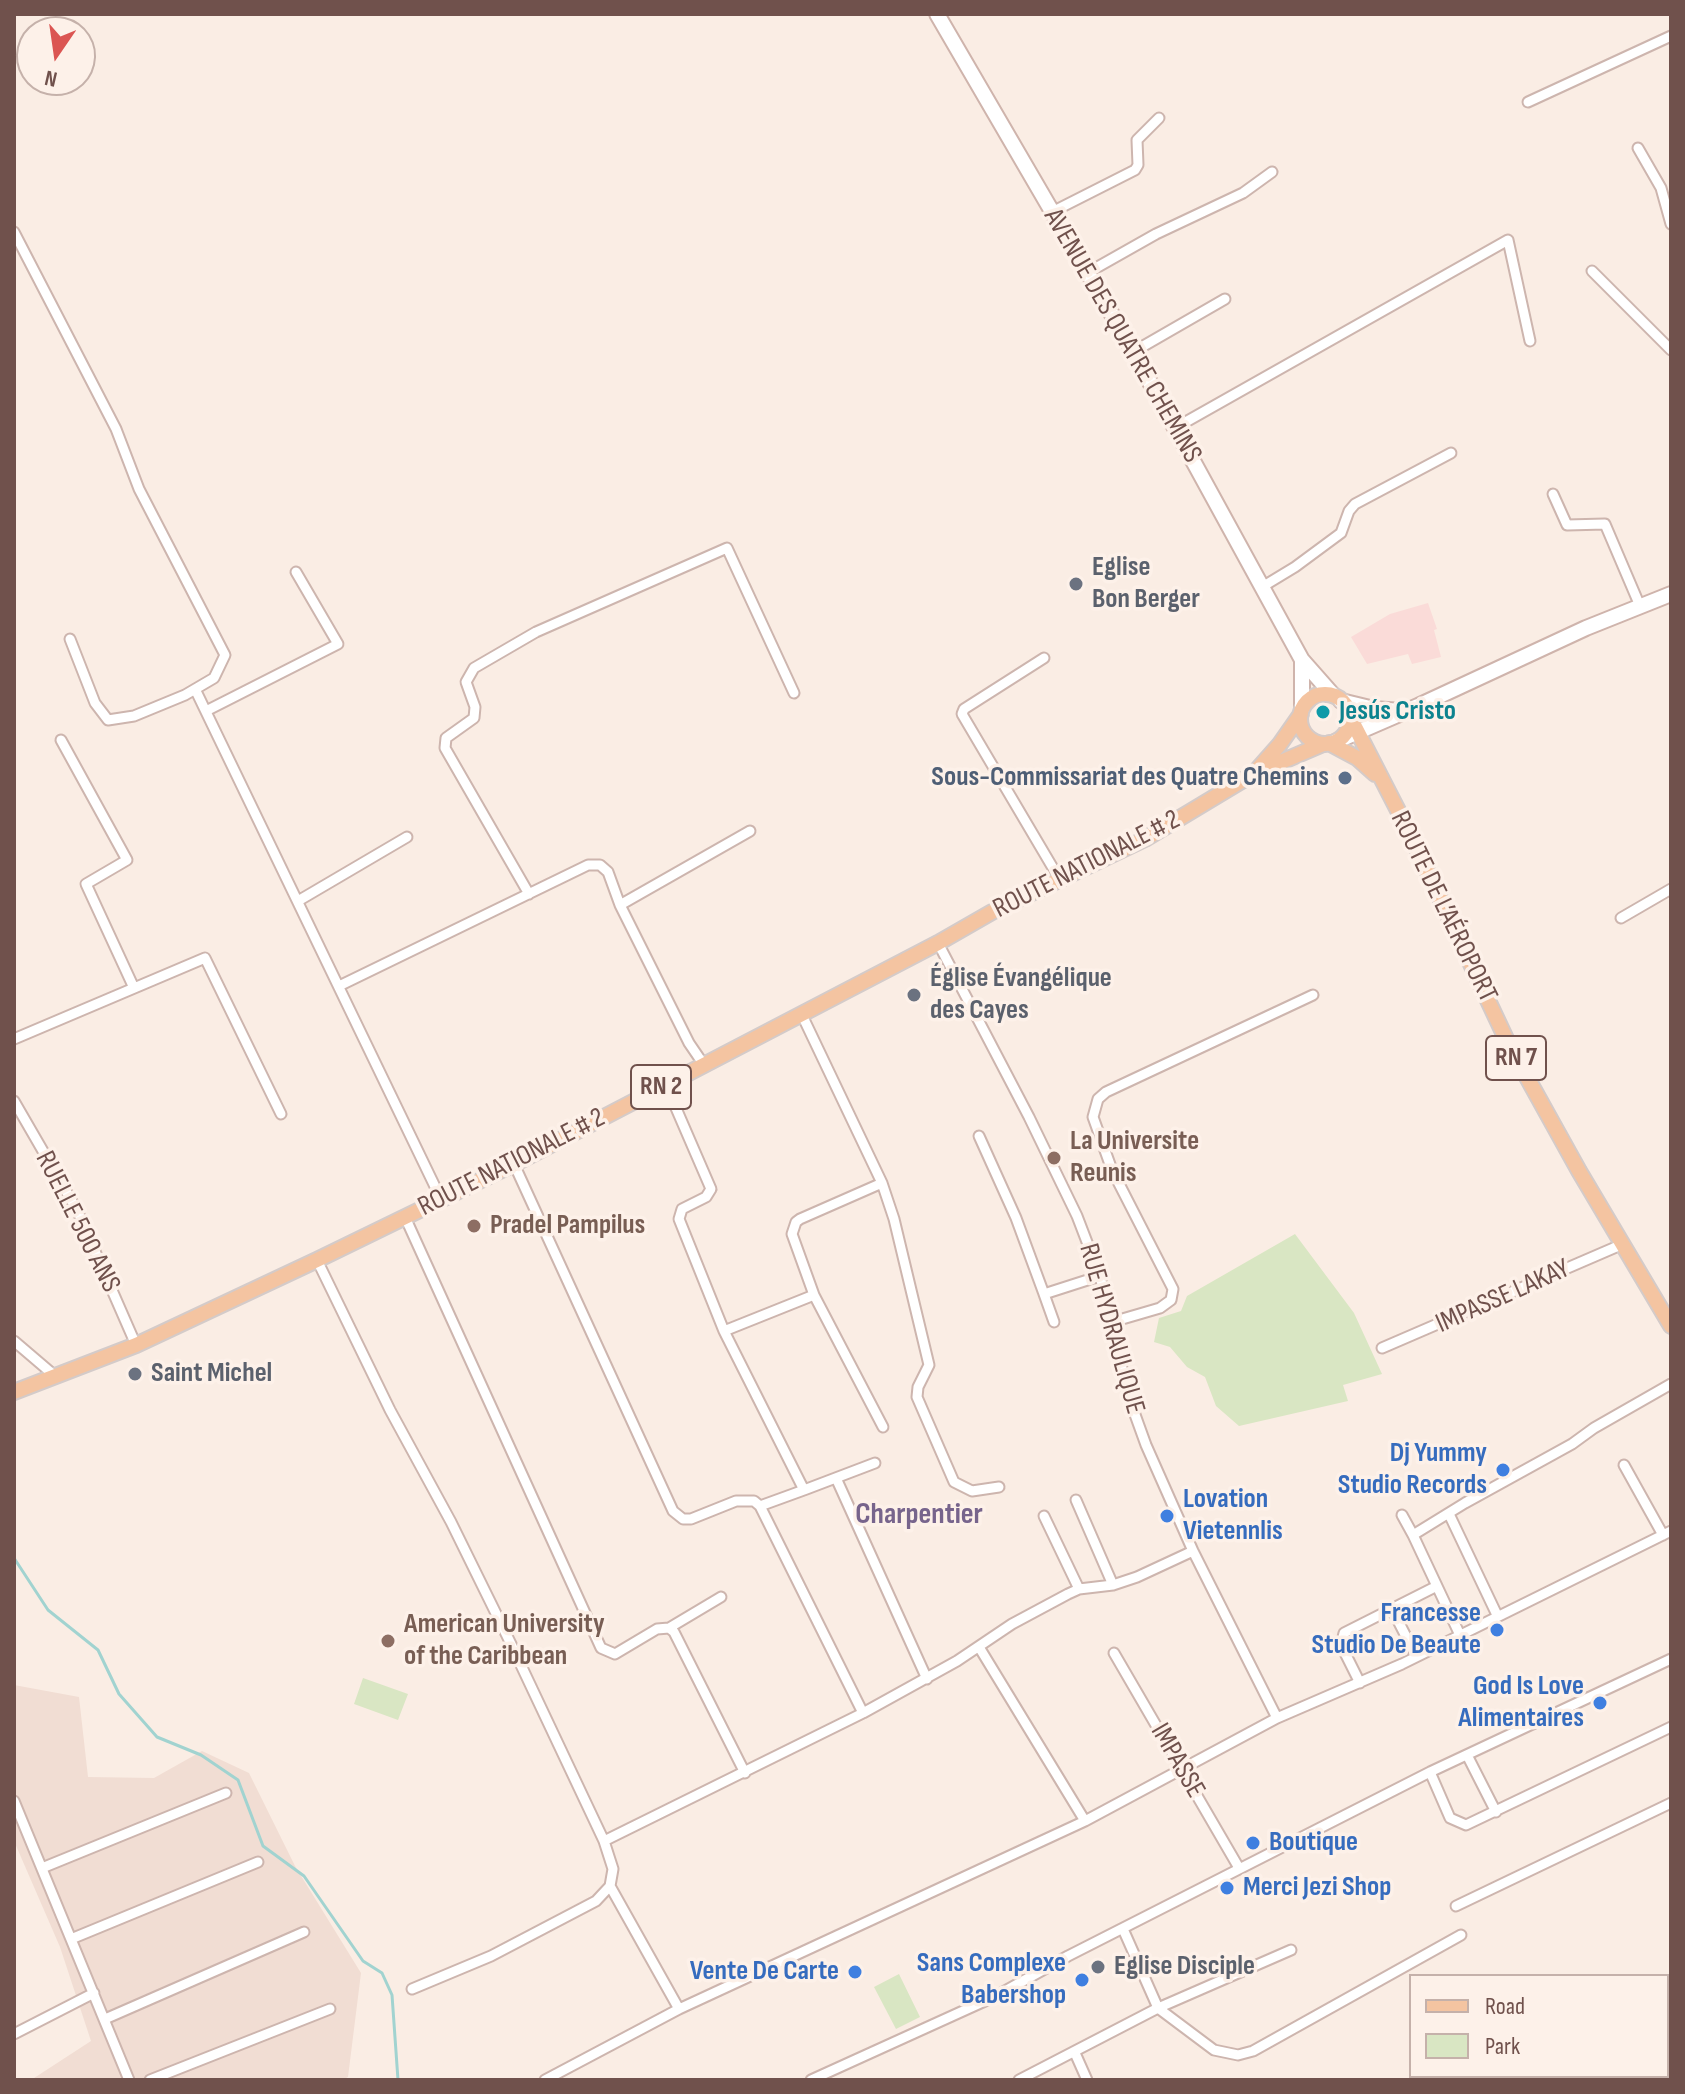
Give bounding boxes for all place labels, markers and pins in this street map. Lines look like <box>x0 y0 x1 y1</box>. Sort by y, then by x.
place label: Eglise Bon Berger <box>1092 551 1200 617</box>
marker: Eglise Bon Berger <box>1067 575 1085 593</box>
place label: Jesús Cristo <box>1339 695 1456 729</box>
marker: Jesús Cristo <box>1314 703 1332 721</box>
place label: Sous-Commissariat des Quatre Chemins <box>931 761 1329 795</box>
marker: Sous-Commissariat des Quatre Chemins <box>1336 769 1354 787</box>
place label: Église Évangélique des Cayes <box>930 962 1112 1028</box>
marker: Église Évangélique des Cayes <box>905 986 923 1004</box>
place label: La Universite Reunis <box>1070 1125 1199 1191</box>
marker: La Universite Reunis <box>1045 1149 1063 1167</box>
place label: Pradel Pampilus <box>490 1209 645 1243</box>
marker: Pradel Pampilus <box>465 1217 483 1235</box>
place label: Saint Michel <box>151 1357 272 1391</box>
marker: Saint Michel <box>126 1365 144 1383</box>
place label: Dj Yummy Studio Records <box>1338 1437 1487 1503</box>
marker: Dj Yummy Studio Records <box>1494 1461 1512 1479</box>
place label: Lovation Vietennlis <box>1183 1483 1283 1549</box>
marker: Lovation Vietennlis <box>1158 1507 1176 1525</box>
place label: Francesse Studio De Beaute <box>1312 1597 1481 1663</box>
place label: American University of the Caribbean <box>404 1608 605 1674</box>
marker: Francesse Studio De Beaute <box>1488 1621 1506 1639</box>
marker: American University of the Caribbean <box>379 1632 397 1650</box>
place label: God Is Love Alimentaires <box>1458 1670 1584 1736</box>
marker: God Is Love Alimentaires <box>1591 1694 1609 1712</box>
place label: Boutique <box>1269 1826 1358 1860</box>
marker: Boutique <box>1244 1834 1262 1852</box>
place label: Merci Jezi Shop <box>1243 1871 1391 1905</box>
marker: Merci Jezi Shop <box>1218 1879 1236 1897</box>
place label: Sans Complexe Babershop <box>917 1947 1066 2013</box>
place label: Eglise Disciple <box>1114 1950 1255 1984</box>
place label: Vente De Carte <box>690 1955 839 1989</box>
marker: Eglise Disciple <box>1089 1958 1107 1976</box>
marker: Vente De Carte <box>846 1963 864 1981</box>
marker: Sans Complexe Babershop <box>1073 1971 1091 1989</box>

